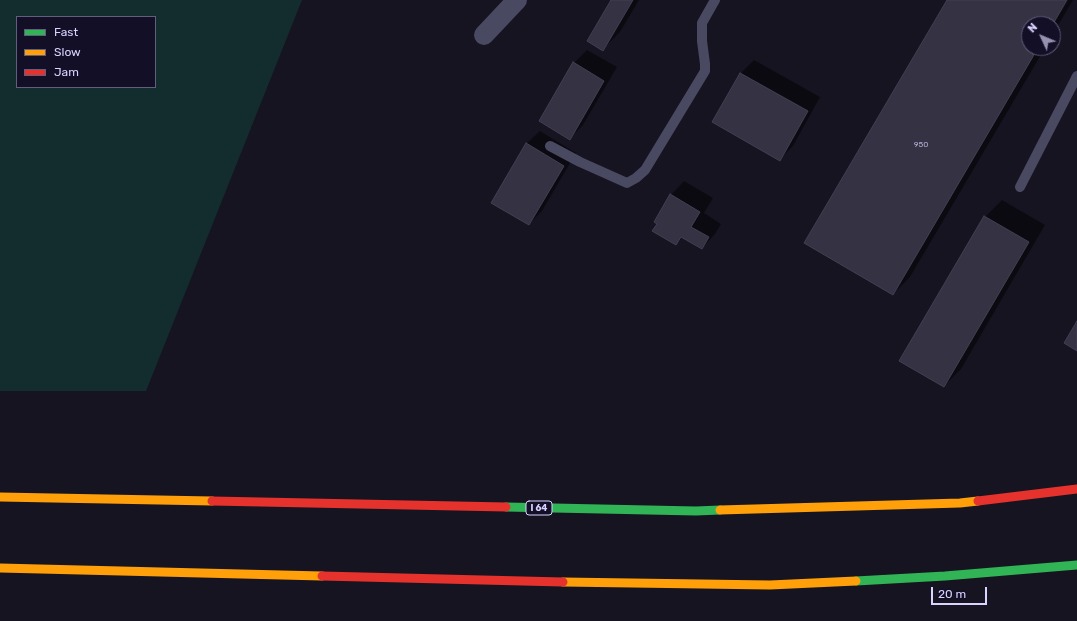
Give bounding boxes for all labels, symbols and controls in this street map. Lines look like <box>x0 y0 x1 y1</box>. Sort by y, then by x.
legend <box>16 16 156 88</box>
north arrow <box>1021 16 1061 56</box>
text: N <box>1025 21 1040 35</box>
text: Fast <box>54 25 78 39</box>
text: Slow <box>54 45 81 59</box>
text: Jam <box>54 65 79 79</box>
house number: 950 <box>914 140 928 150</box>
road number: I 64 <box>526 501 552 515</box>
scale bar <box>933 579 989 605</box>
text: 20 m <box>938 587 966 601</box>

